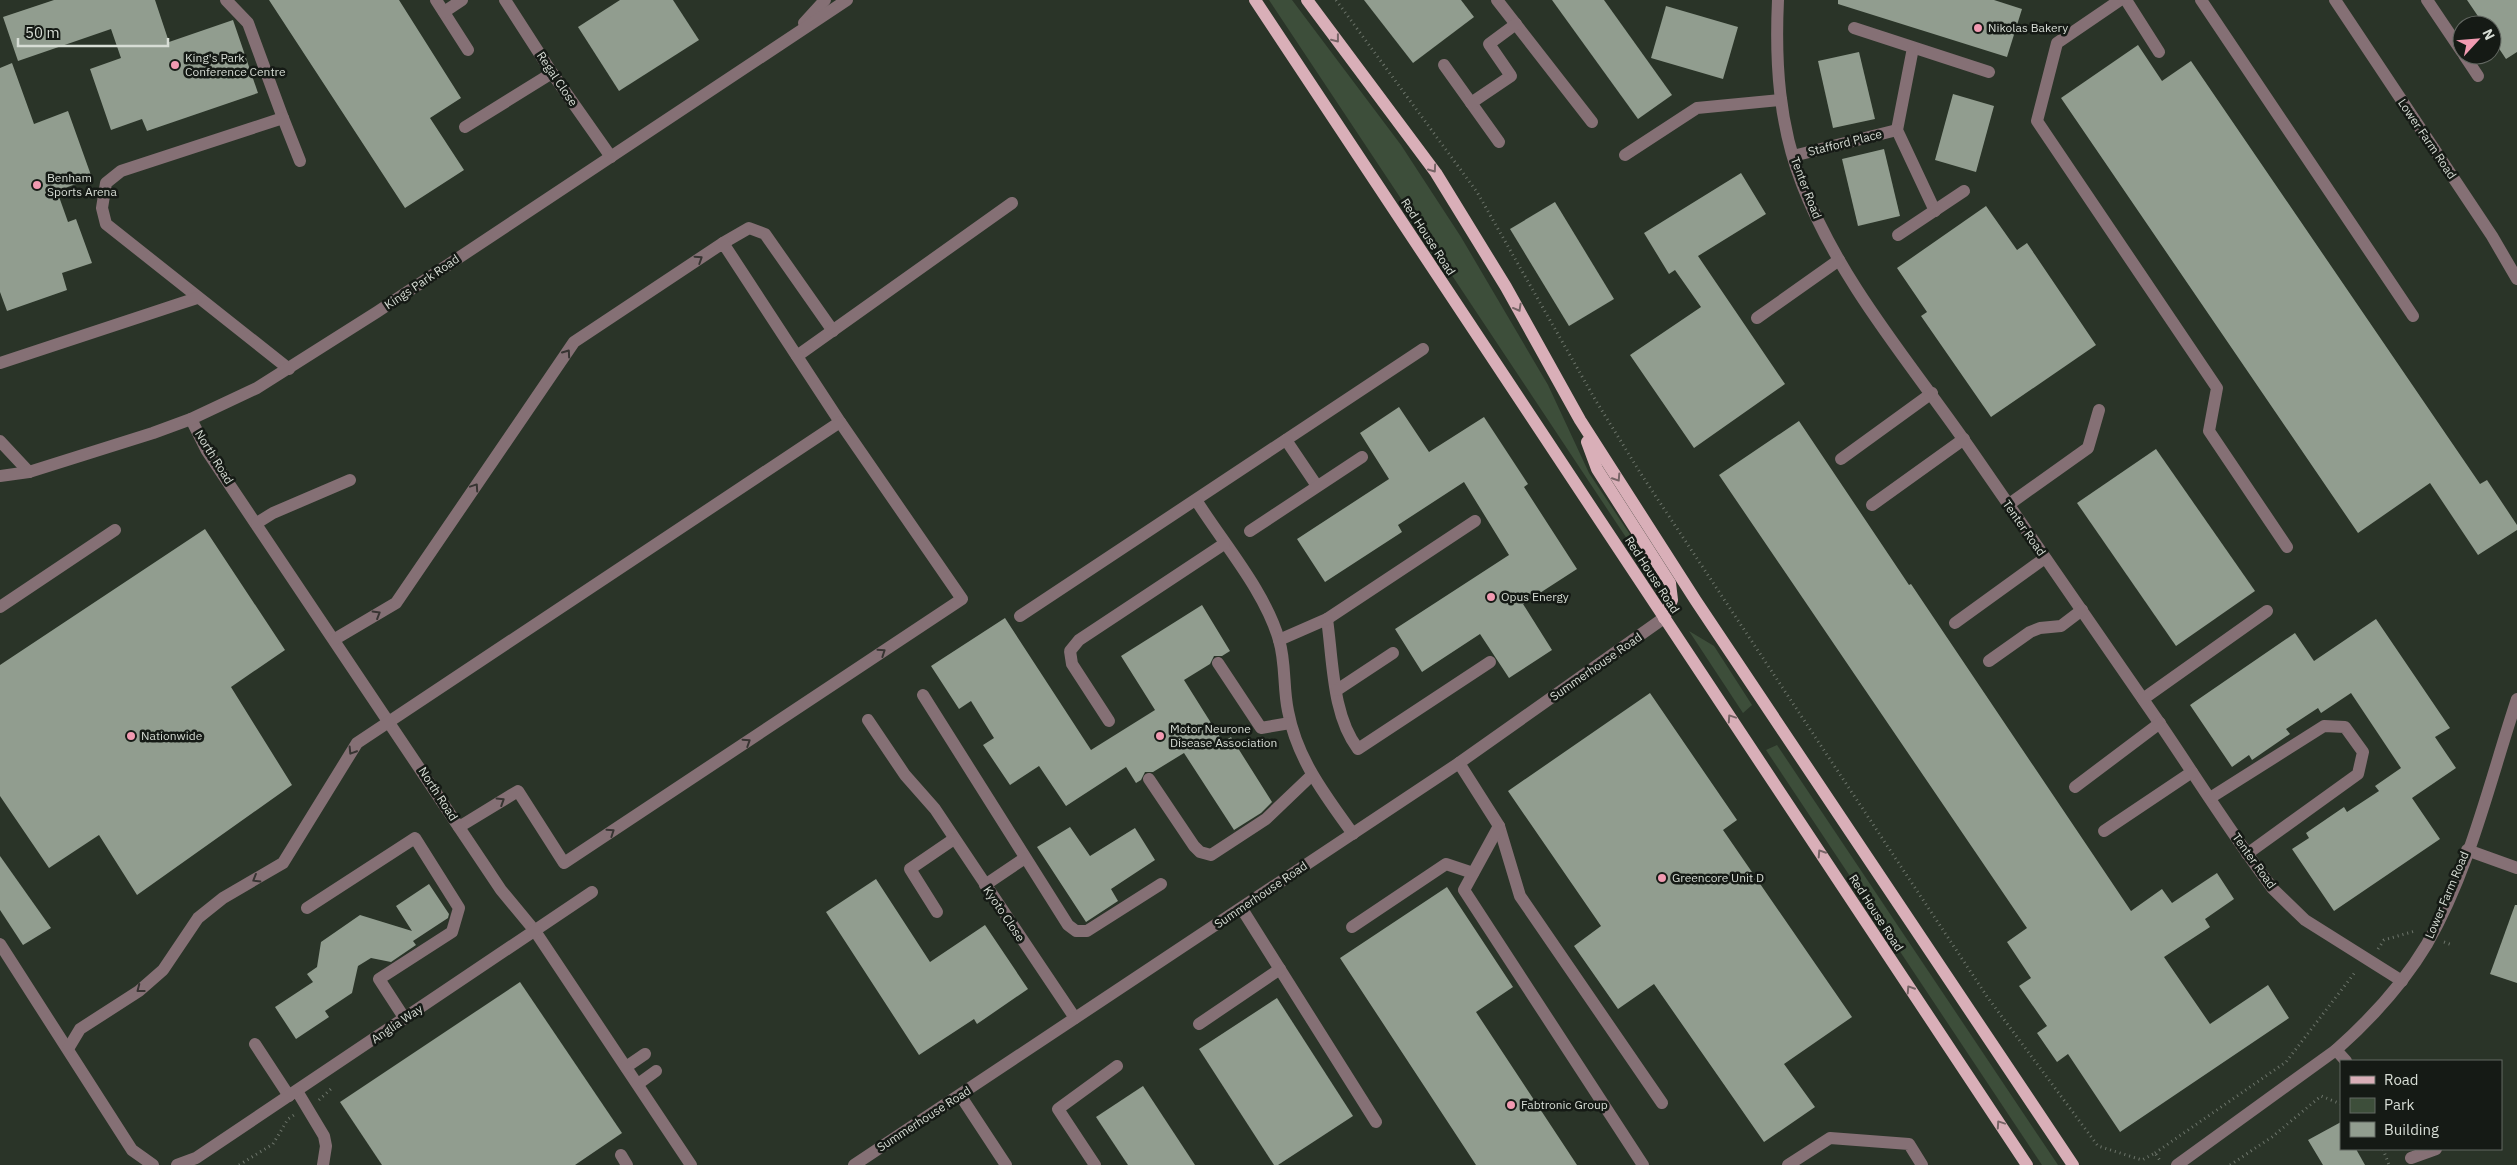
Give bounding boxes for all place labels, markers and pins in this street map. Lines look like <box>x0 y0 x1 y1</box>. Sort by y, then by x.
place label: Nikolas Bakery <box>1988 20 2068 35</box>
marker: Nikolas Bakery <box>1972 22 1984 34</box>
place label: King's Park Conference Centre <box>185 50 286 79</box>
marker: King's Park Conference Centre <box>169 59 181 71</box>
place label: Benham Sports Arena <box>47 170 117 199</box>
marker: Benham Sports Arena <box>31 179 43 191</box>
place label: Opus Energy <box>1501 589 1569 604</box>
marker: Opus Energy <box>1485 591 1497 603</box>
place label: Motor Neurone Disease Association <box>1170 721 1277 750</box>
place label: Nationwide <box>141 728 203 743</box>
marker: Nationwide <box>125 730 137 742</box>
marker: Motor Neurone Disease Association <box>1154 730 1166 742</box>
place label: Greencore Unit D <box>1672 870 1764 885</box>
marker: Greencore Unit D <box>1656 872 1668 884</box>
place label: Fabtronic Group <box>1521 1097 1608 1112</box>
marker: Fabtronic Group <box>1505 1099 1517 1111</box>

